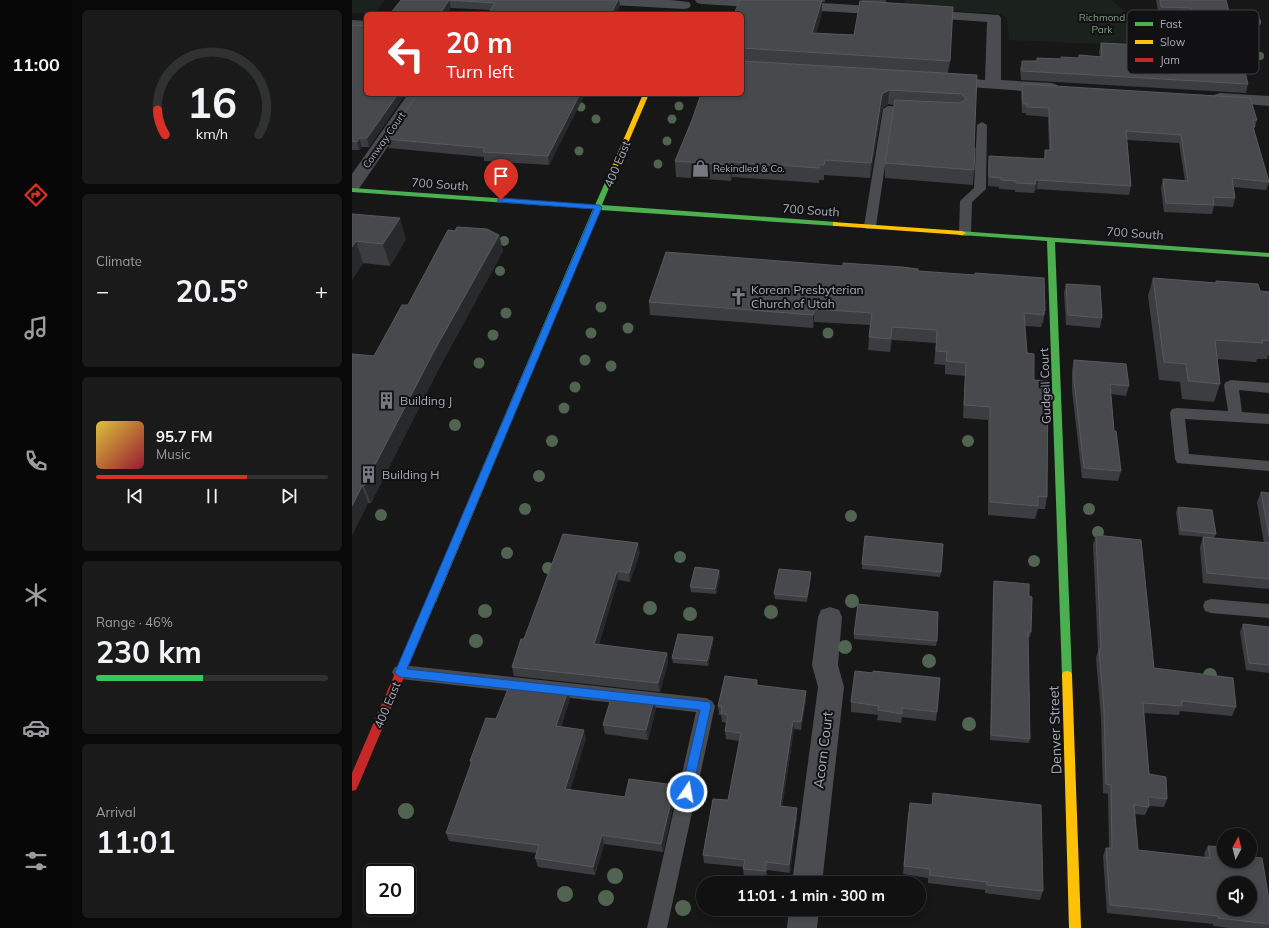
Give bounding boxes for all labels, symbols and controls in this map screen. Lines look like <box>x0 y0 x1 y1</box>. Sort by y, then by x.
legend <box>1127 10 1259 74</box>
park label: Richmond Park <box>1079 11 1125 36</box>
text: Fast <box>1160 17 1182 31</box>
text: 20 m <box>446 25 512 60</box>
icon: left <box>380 28 432 80</box>
text: Slow <box>1160 35 1186 49</box>
text: 11:00 <box>12 53 60 76</box>
text: Jam <box>1160 53 1180 67</box>
text: Turn left <box>446 60 514 83</box>
text: 16 <box>187 76 237 128</box>
street label: Conway Court <box>360 109 408 171</box>
text: km/h <box>196 124 228 142</box>
street label: 400 East <box>601 139 633 189</box>
shop icon: Rekindled & Co. <box>690 158 710 178</box>
pin <box>484 159 518 200</box>
place label: Rekindled & Co. <box>713 162 785 175</box>
icon: arrive <box>490 165 512 187</box>
street label: 700 South <box>411 175 469 193</box>
icon: directions <box>22 181 50 209</box>
street label: 700 South <box>782 201 840 219</box>
street label: 700 South <box>1106 224 1164 242</box>
text: Climate <box>96 253 142 269</box>
text: 20.5° <box>176 272 248 310</box>
text: − <box>96 277 109 305</box>
text: + <box>315 277 328 305</box>
place label: Korean Presbyterian Church of Utah <box>751 282 864 311</box>
church icon: Korean Presbyterian Church of Utah <box>728 286 748 306</box>
icon: music <box>22 314 50 342</box>
street label: Gudgell Court <box>1036 348 1054 424</box>
building icon: Building J <box>377 390 397 410</box>
place label: Building J <box>400 393 452 408</box>
text: 95.7 FM <box>156 427 212 446</box>
text: Music <box>156 446 191 462</box>
icon: phone <box>22 447 50 475</box>
building icon: Building H <box>359 464 379 484</box>
place label: Building H <box>382 467 439 482</box>
icon: previous <box>124 485 146 507</box>
icon: pause <box>201 485 223 507</box>
icon: next <box>278 485 300 507</box>
icon: climate <box>22 581 50 609</box>
text: Range · 46% <box>96 614 173 630</box>
text: 230 km <box>96 633 202 671</box>
street label: 400 East <box>371 680 403 730</box>
street label: Denver Street <box>1044 685 1066 775</box>
street label: Acorn Court <box>809 710 837 790</box>
icon: car <box>22 714 50 742</box>
position arrow <box>666 771 708 813</box>
text: Arrival <box>96 804 136 820</box>
text: 11:01 <box>96 823 175 861</box>
north arrow <box>1217 828 1257 868</box>
map controls <box>1217 828 1257 916</box>
icon: filters <box>22 847 50 875</box>
speed limit sign: 20 <box>364 864 416 916</box>
button: sound <box>1217 876 1257 916</box>
text: 11:01 · 1 min · 300 m <box>737 886 885 905</box>

